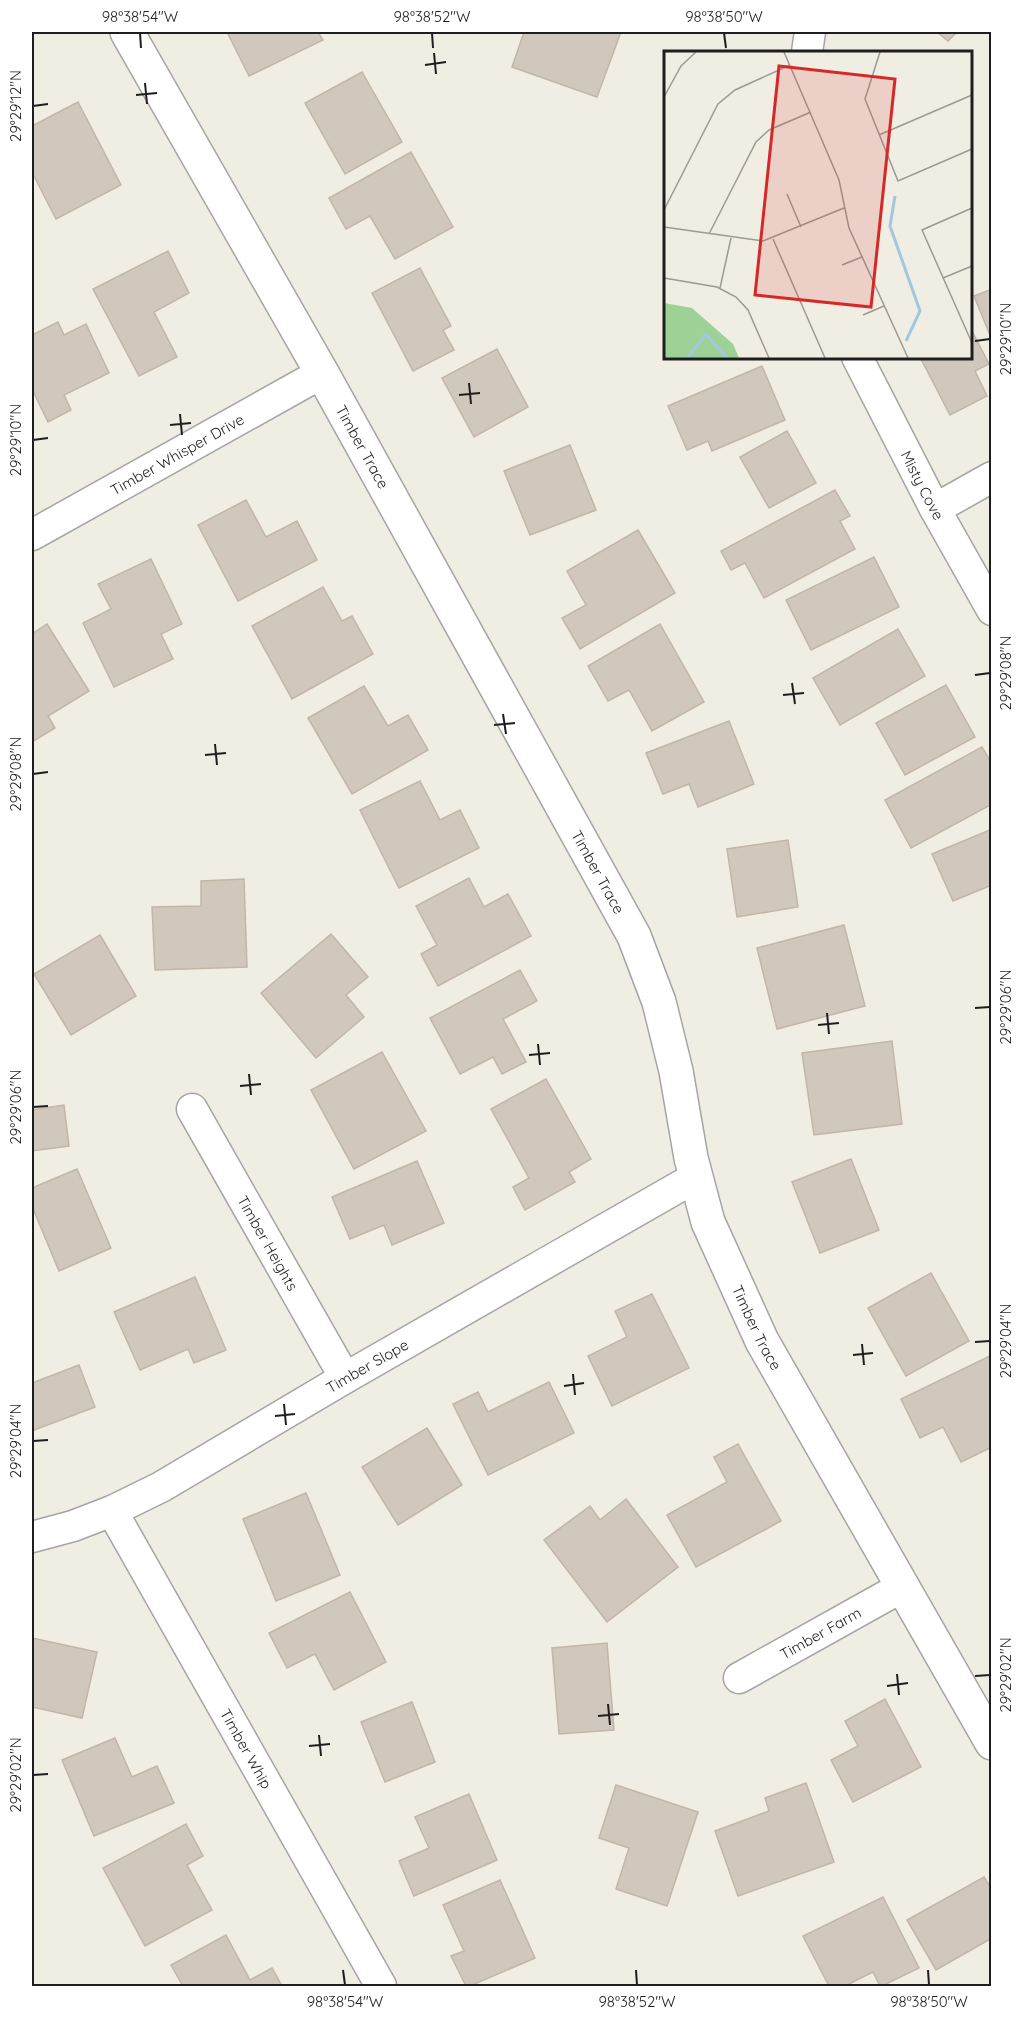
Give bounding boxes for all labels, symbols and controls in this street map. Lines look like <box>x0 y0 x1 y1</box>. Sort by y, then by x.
text: 98°38'54"W <box>102 7 179 26</box>
text: 98°38'52"W <box>393 7 471 26</box>
text: 98°38'50"W <box>685 7 763 26</box>
inset map <box>664 51 972 358</box>
text: 29°29'12"N <box>6 70 25 142</box>
text: 29°29'10"N <box>996 303 1015 375</box>
street label: Timber Trace <box>332 402 394 492</box>
text: 29°29'10"N <box>6 404 25 476</box>
street label: Timber Whisper Drive <box>107 409 247 499</box>
street label: Misty Cove <box>897 447 949 523</box>
text: 29°29'08"N <box>996 636 1015 710</box>
text: 29°29'08"N <box>6 737 25 811</box>
street label: Timber Trace <box>568 827 629 917</box>
text: 29°29'06"N <box>996 970 1015 1044</box>
text: 29°29'06"N <box>6 1070 25 1144</box>
street label: Timber Heights <box>234 1192 303 1294</box>
street label: Timber Trace <box>728 1282 786 1373</box>
text: 29°29'04"N <box>996 1304 1015 1378</box>
street label: Timber Slope <box>322 1334 412 1397</box>
text: 29°29'04"N <box>6 1404 25 1478</box>
street label: Timber Farm <box>776 1602 864 1663</box>
text: 29°29'02"N <box>996 1637 1015 1713</box>
street label: Timber Whip <box>216 1705 277 1792</box>
text: 29°29'02"N <box>6 1737 25 1813</box>
text: 98°38'54"W <box>307 1992 384 2011</box>
text: 98°38'52"W <box>598 1992 676 2011</box>
text: 98°38'50"W <box>890 1992 968 2011</box>

